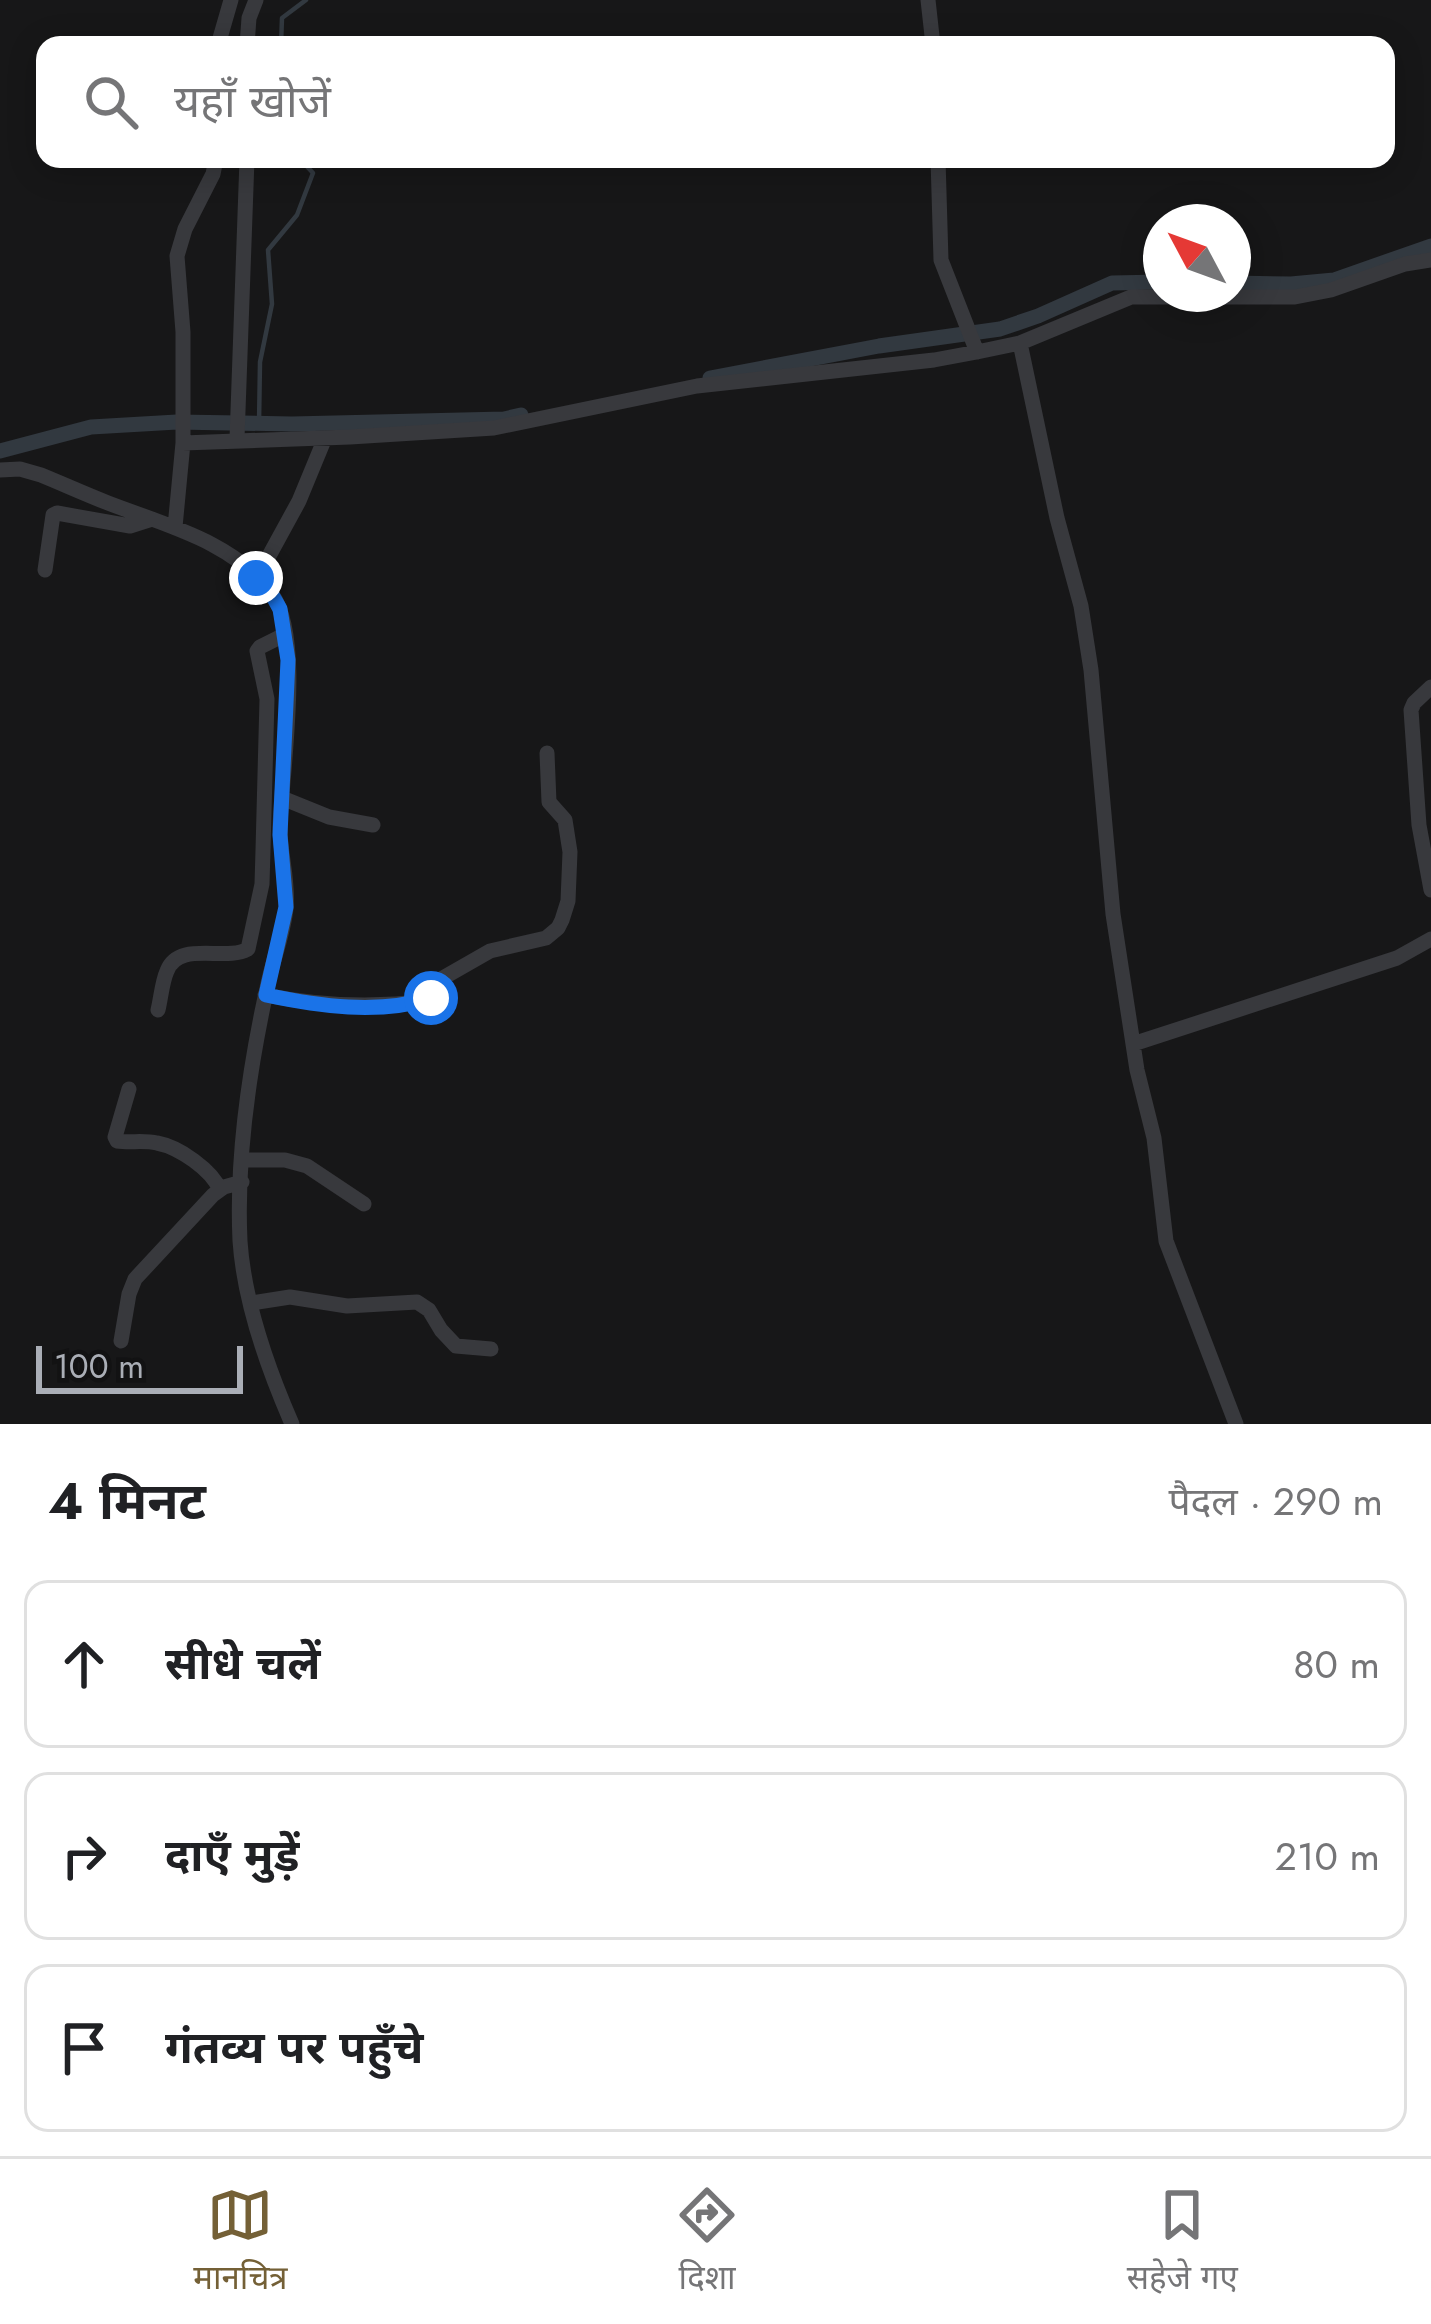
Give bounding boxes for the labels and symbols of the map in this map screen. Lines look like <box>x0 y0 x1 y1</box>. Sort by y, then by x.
north arrow <box>1143 204 1251 312</box>
route end <box>229 551 283 605</box>
route start <box>404 971 458 1025</box>
scale bar <box>36 1340 243 1393</box>

